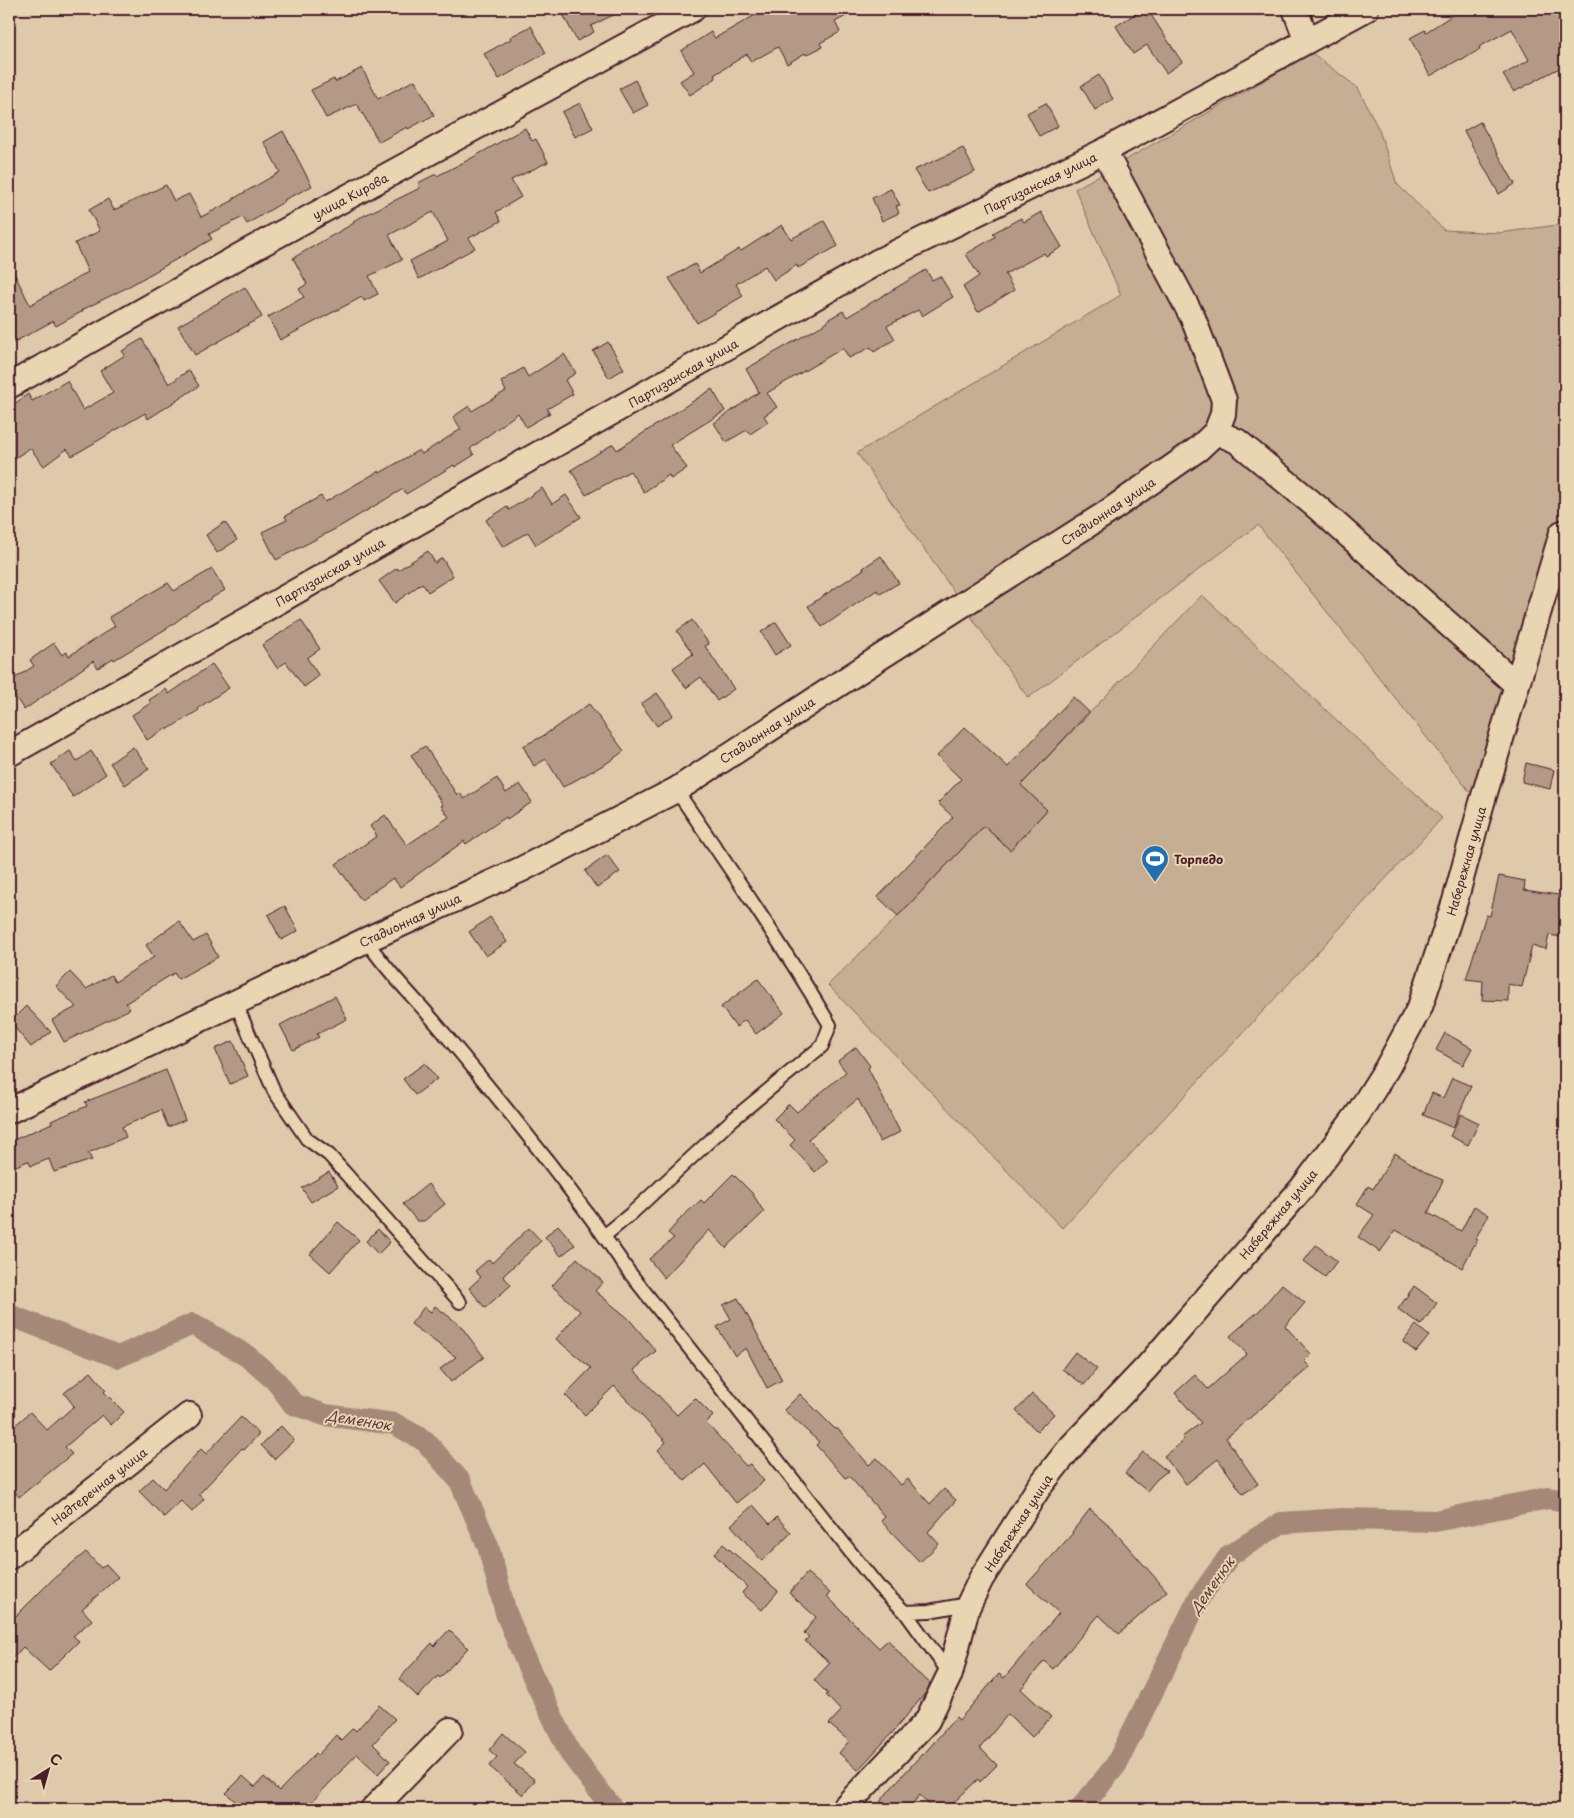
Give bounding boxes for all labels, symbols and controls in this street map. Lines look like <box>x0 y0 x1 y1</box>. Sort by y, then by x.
street label: Партизанская улица <box>980 148 1100 218</box>
street label: улица Кирова <box>309 168 392 224</box>
street label: Партизанская улица <box>625 334 742 412</box>
street label: Стадионная улица <box>1057 472 1159 549</box>
street label: Партизанская улица <box>272 533 389 611</box>
street label: Стадионная улица <box>716 692 819 768</box>
street label: Набережная улица <box>1442 804 1490 918</box>
sports icon: Торпедо <box>1140 844 1170 883</box>
place label: Торпедо <box>1174 850 1223 868</box>
street label: Стадионная улица <box>356 888 464 951</box>
street label: Набережная улица <box>1235 1165 1322 1263</box>
water label: Деменюк <box>323 1404 394 1436</box>
street label: Надтеречная улица <box>47 1443 151 1529</box>
street label: Набережная улица <box>980 1470 1057 1575</box>
water label: Деменюк <box>1184 1551 1240 1619</box>
north arrow <box>22 1746 72 1796</box>
text: С <box>46 1748 67 1771</box>

